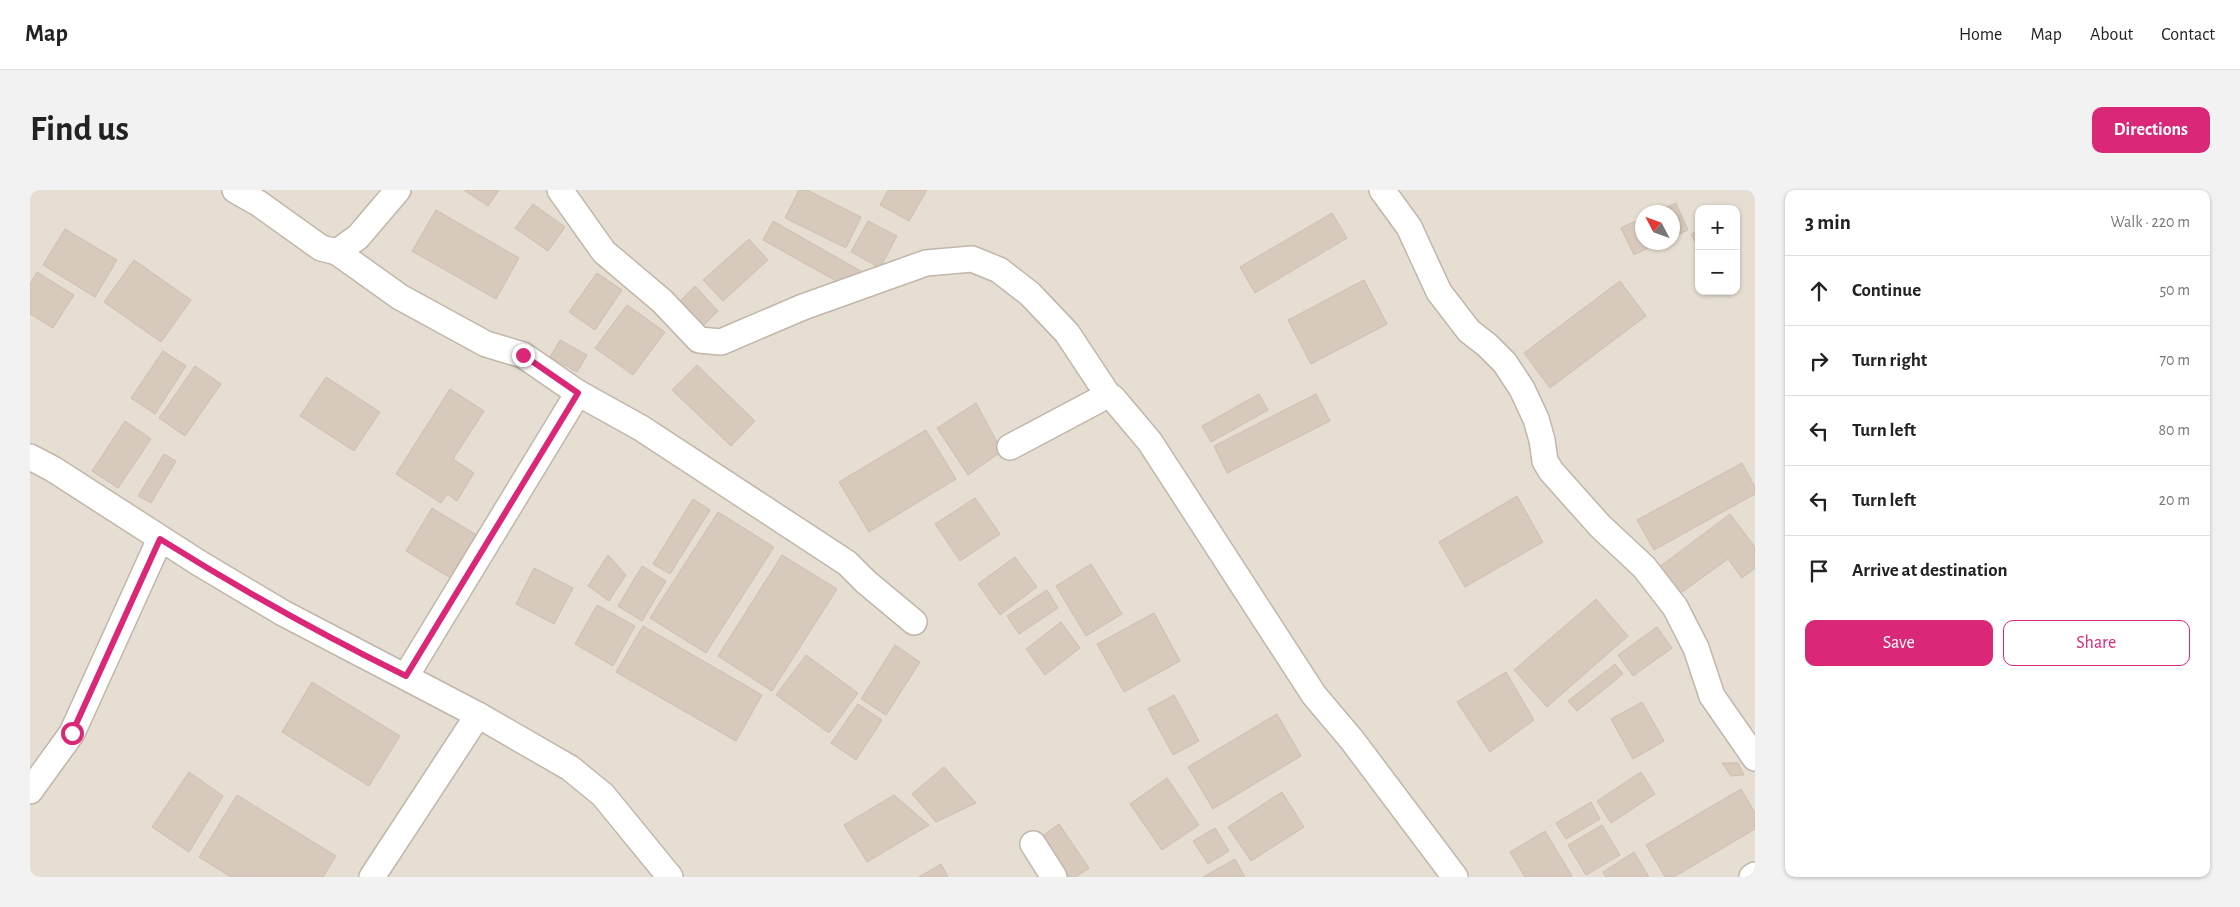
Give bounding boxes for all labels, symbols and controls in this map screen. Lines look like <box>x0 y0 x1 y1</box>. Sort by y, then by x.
text: Map <box>25 22 68 46</box>
text: Home <box>1959 26 2002 44</box>
text: Map <box>2030 26 2062 44</box>
text: About <box>2090 26 2133 44</box>
text: Contact <box>2161 26 2215 44</box>
button: Directions <box>2092 107 2210 153</box>
text: Find us <box>30 112 129 147</box>
north arrow <box>1635 205 1680 250</box>
map controls <box>1695 205 1740 295</box>
button: + <box>1695 205 1740 250</box>
text: 3 min <box>1805 212 1851 233</box>
text: Walk · 220 m <box>2111 214 2190 230</box>
button: − <box>1695 250 1740 295</box>
icon: ahead <box>1805 277 1833 305</box>
text: Continue <box>1852 281 1921 300</box>
text: 50 m <box>2159 282 2190 298</box>
route end <box>512 344 535 367</box>
icon: right <box>1805 347 1833 375</box>
text: Turn right <box>1852 351 1927 370</box>
text: 70 m <box>2159 352 2190 368</box>
icon: left <box>1805 417 1833 445</box>
text: Turn left <box>1852 421 1916 440</box>
text: 80 m <box>2159 422 2190 438</box>
icon: left <box>1805 487 1833 515</box>
text: Turn left <box>1852 491 1916 510</box>
text: 20 m <box>2159 492 2190 508</box>
icon: arrive <box>1805 557 1833 585</box>
text: Arrive at destination <box>1852 561 2008 580</box>
button: Save <box>1805 620 1993 666</box>
button: Share <box>2003 620 2190 666</box>
route start <box>61 722 84 745</box>

